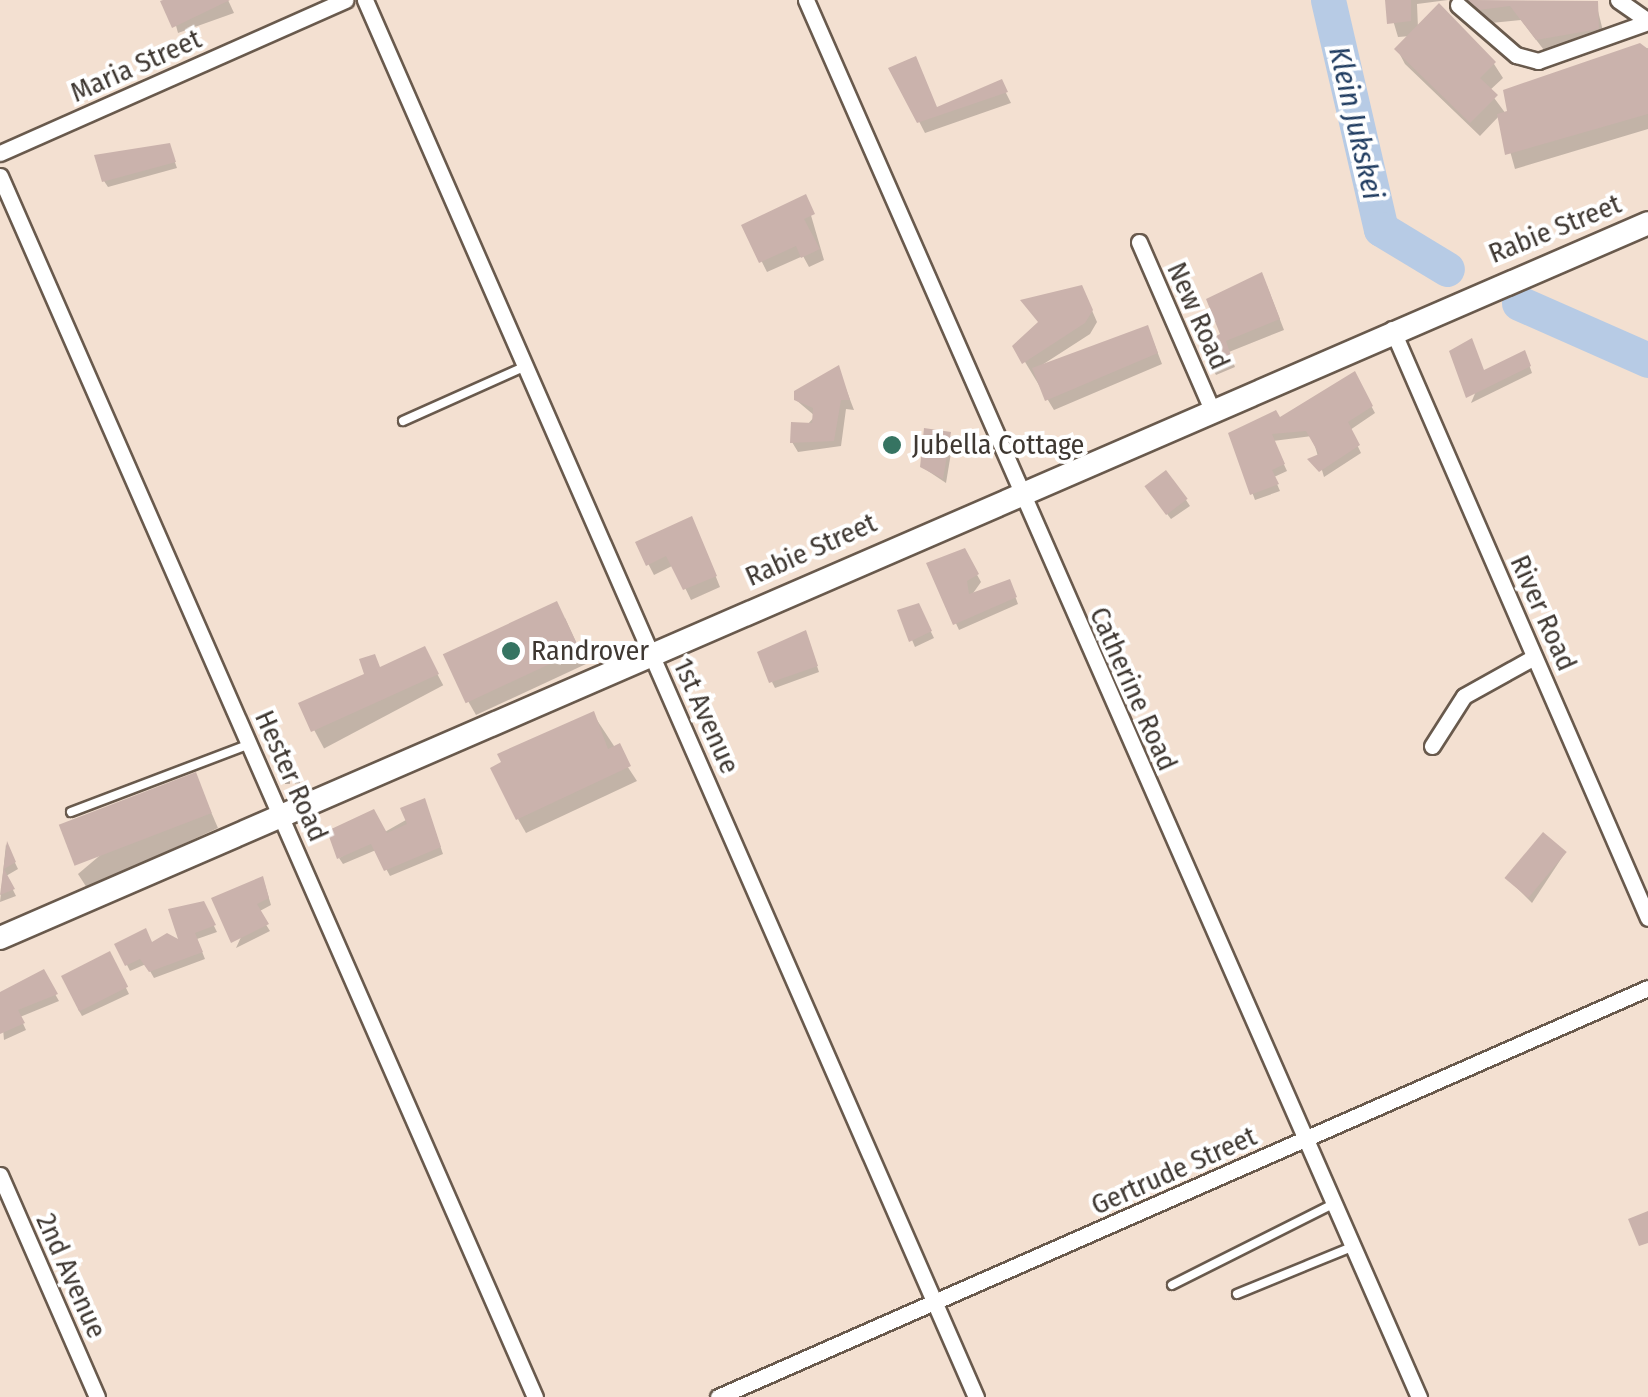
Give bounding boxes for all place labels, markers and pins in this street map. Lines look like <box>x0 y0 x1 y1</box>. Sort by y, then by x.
place label: Jubella Cottage <box>912 428 1084 462</box>
marker: Jubella Cottage <box>881 434 903 456</box>
place label: Randrover <box>531 634 649 668</box>
marker: Randrover <box>500 640 522 662</box>

